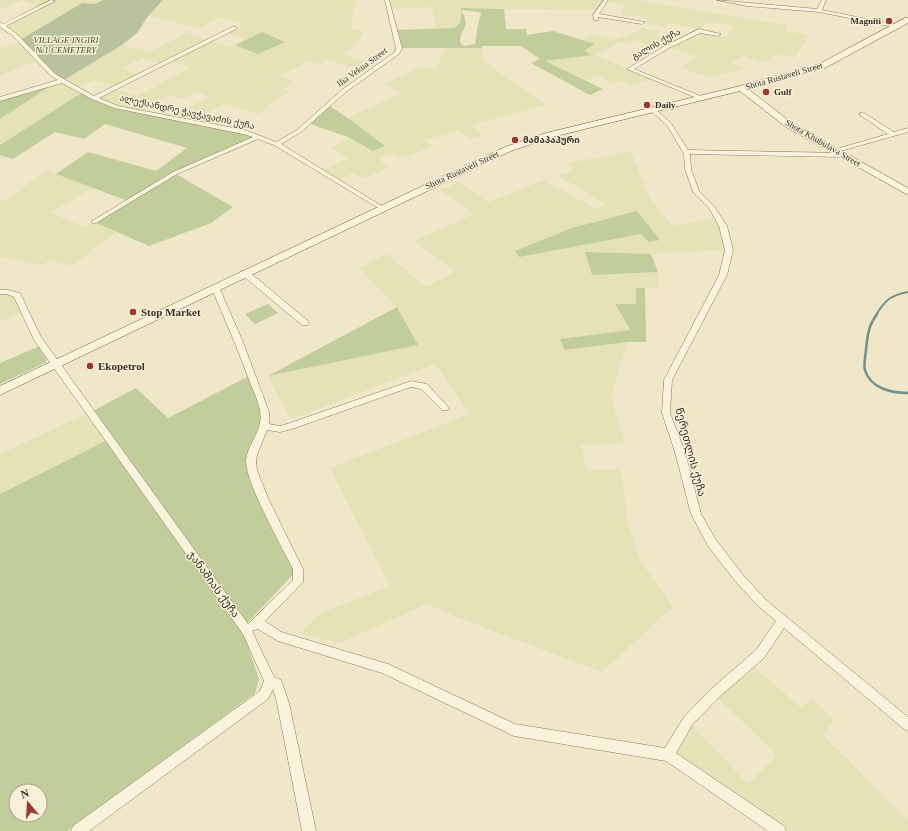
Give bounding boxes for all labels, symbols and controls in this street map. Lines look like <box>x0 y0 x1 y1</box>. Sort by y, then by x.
place label: Magniti <box>851 16 881 26</box>
marker: Magniti <box>884 16 894 26</box>
street label: გალის ქუჩა <box>630 27 682 62</box>
park label: VILLAGE INGIRI №1 CEMETERY <box>33 35 100 55</box>
street label: Ilia Vekua Street <box>335 45 390 89</box>
street label: Shota Rustaveli Street <box>744 60 824 92</box>
marker: Gulf <box>761 87 771 97</box>
place label: Gulf <box>774 87 793 97</box>
street label: ალექსანდრე ჭავჭავაძის ქუჩა <box>118 93 256 132</box>
marker: Daily <box>642 100 652 110</box>
place label: Daily <box>655 100 676 110</box>
street label: Shota Khubulava Street <box>783 117 863 169</box>
marker: მამაპაპური <box>510 135 520 145</box>
place label: მამაპაპური <box>523 135 580 145</box>
street label: Shota Rustaveli Street <box>424 148 501 191</box>
place label: Stop Market <box>141 306 201 318</box>
marker: Stop Market <box>128 307 138 317</box>
place label: Ekopetrol <box>98 360 145 372</box>
marker: Ekopetrol <box>85 361 95 371</box>
street label: წერეთლის ქუჩა <box>672 406 709 498</box>
street label: ჯანაშიას ქუჩა <box>185 548 242 620</box>
north arrow <box>8 783 48 823</box>
text: N <box>19 787 31 800</box>

